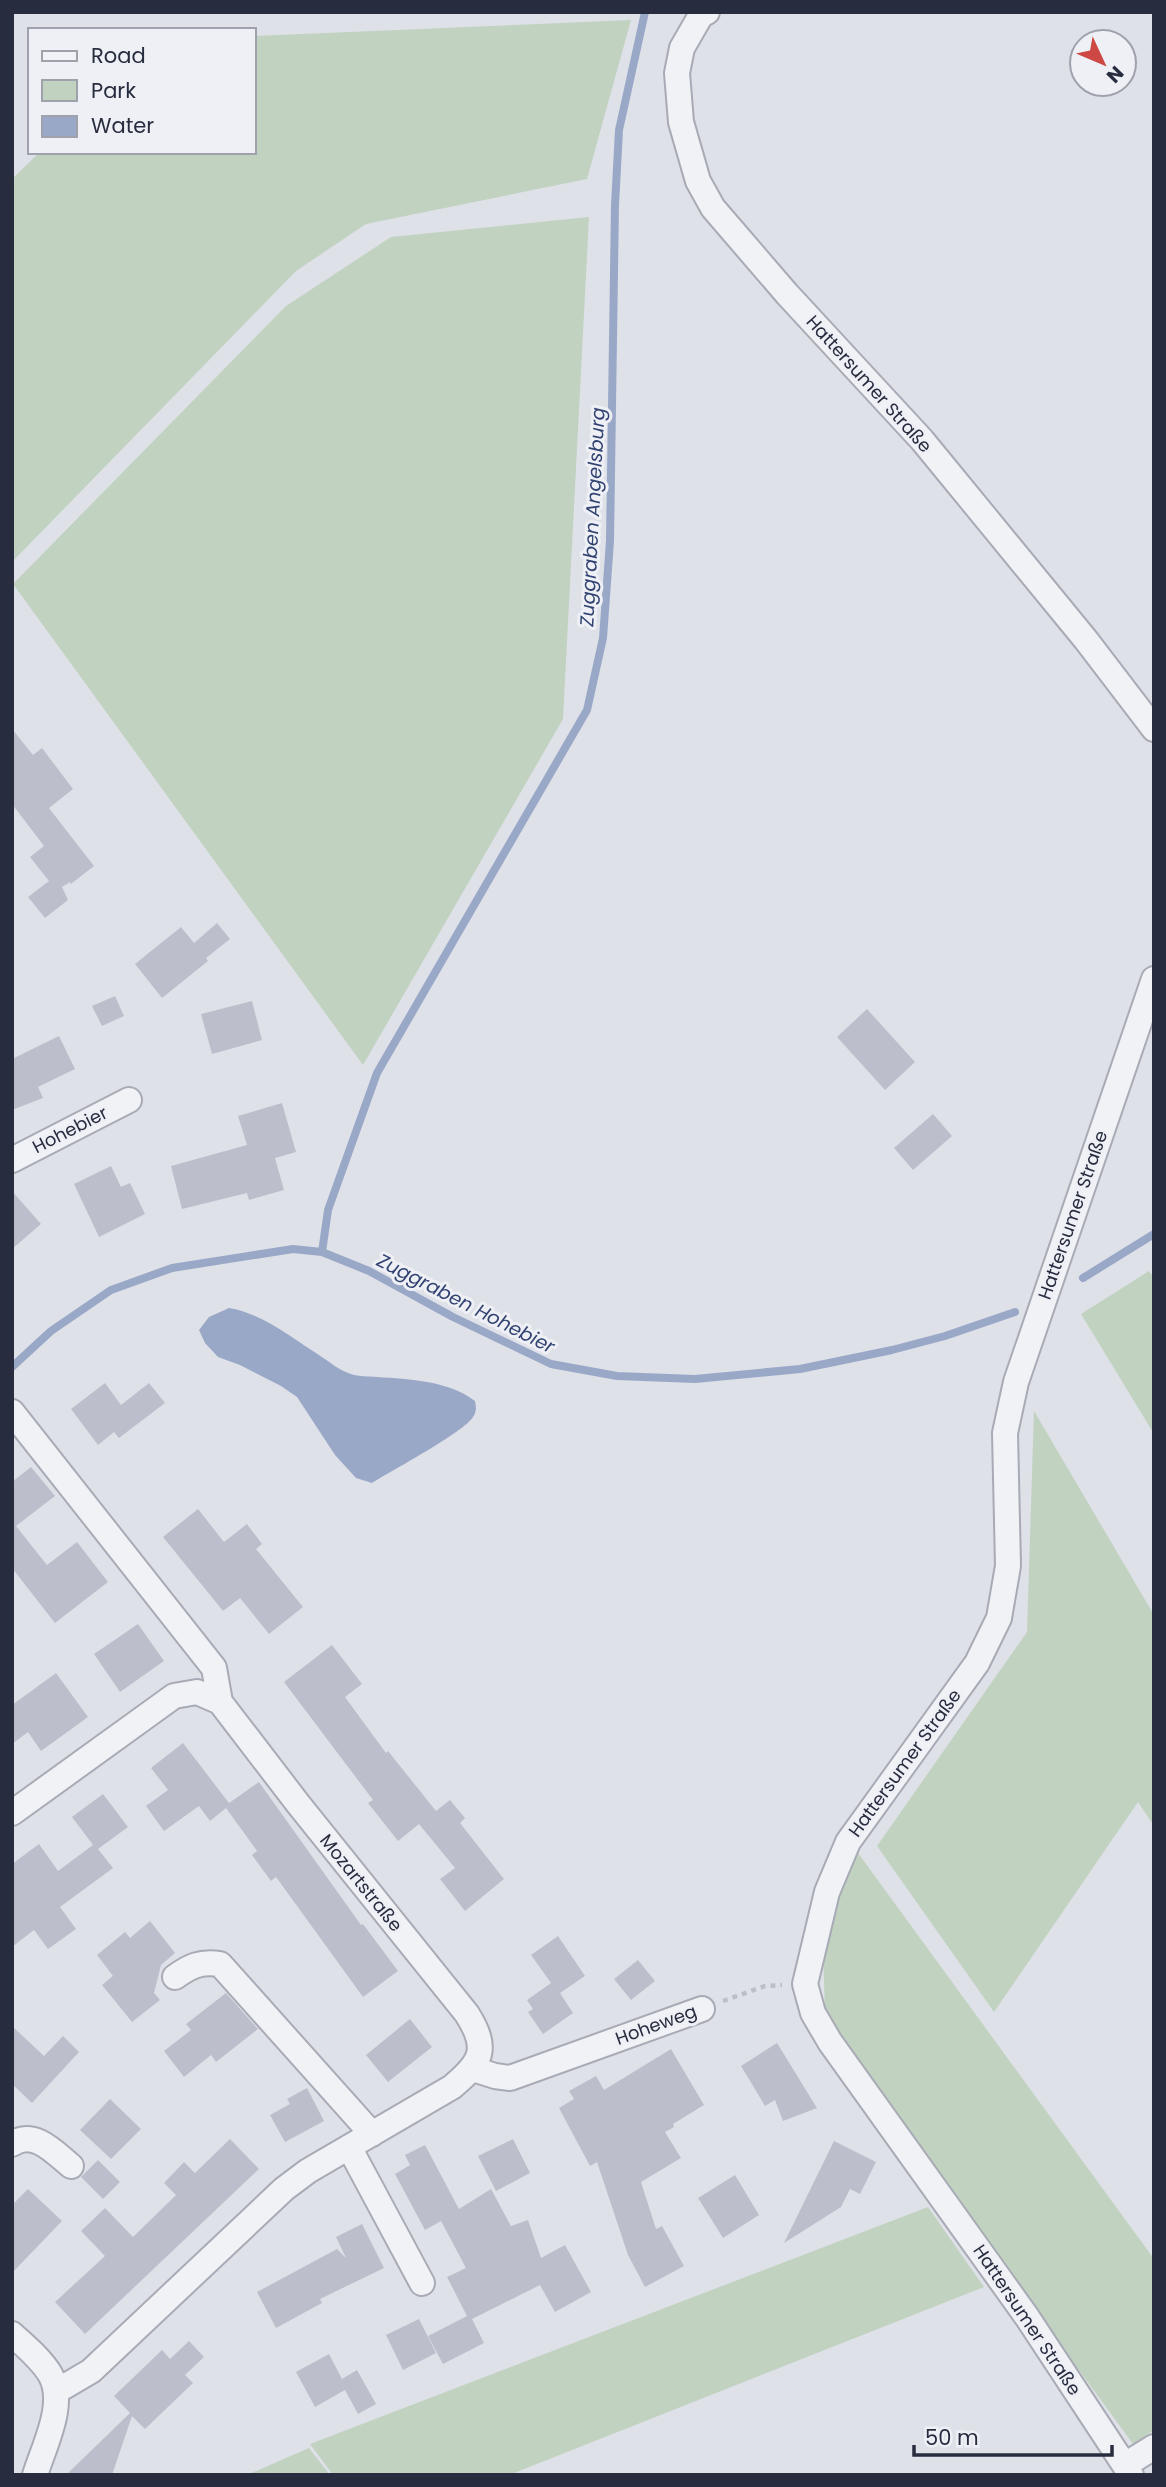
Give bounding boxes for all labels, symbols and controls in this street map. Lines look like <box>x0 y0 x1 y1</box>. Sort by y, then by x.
legend <box>28 28 256 154</box>
north arrow <box>1068 28 1138 98</box>
text: Road <box>91 41 146 70</box>
text: N <box>1100 60 1130 89</box>
text: Park <box>91 76 136 105</box>
text: Water <box>91 111 154 140</box>
street label: Hattersumer Straße <box>801 309 938 458</box>
water label: Zuggraben Angelsburg <box>573 407 612 628</box>
street label: Hohebier <box>28 1100 112 1159</box>
street label: Hattersumer Straße <box>1032 1127 1113 1303</box>
water label: Zuggraben Hohebier <box>371 1246 560 1360</box>
street label: Hattersumer Straße <box>842 1684 967 1842</box>
street label: Mozartstraße <box>314 1829 409 1937</box>
street label: Hoheweg <box>612 1998 700 2051</box>
street label: Hattersumer Straße <box>968 2239 1087 2400</box>
scale bar <box>914 2414 1112 2458</box>
text: 50 m <box>925 2423 979 2452</box>

